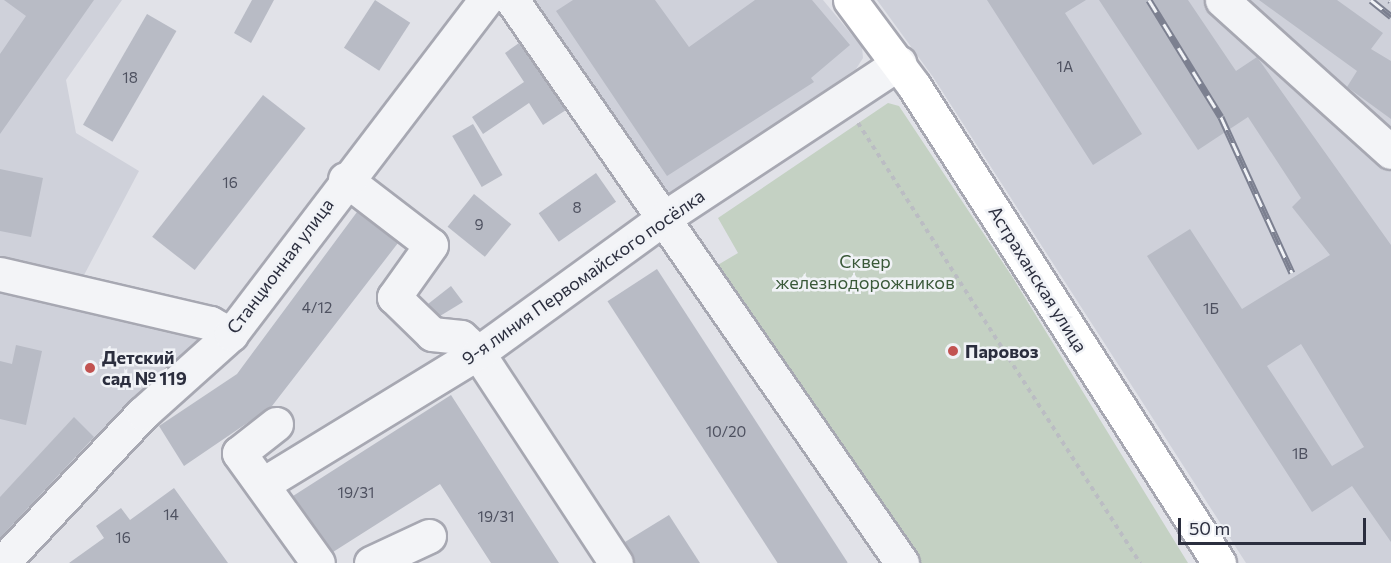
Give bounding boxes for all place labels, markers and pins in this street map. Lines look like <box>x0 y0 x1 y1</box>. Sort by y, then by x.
place label: Паровоз <box>965 340 1039 362</box>
marker: Паровоз <box>946 344 960 358</box>
place label: Детский сад № 119 <box>102 347 187 389</box>
marker: Детский сад № 119 <box>83 361 97 375</box>

